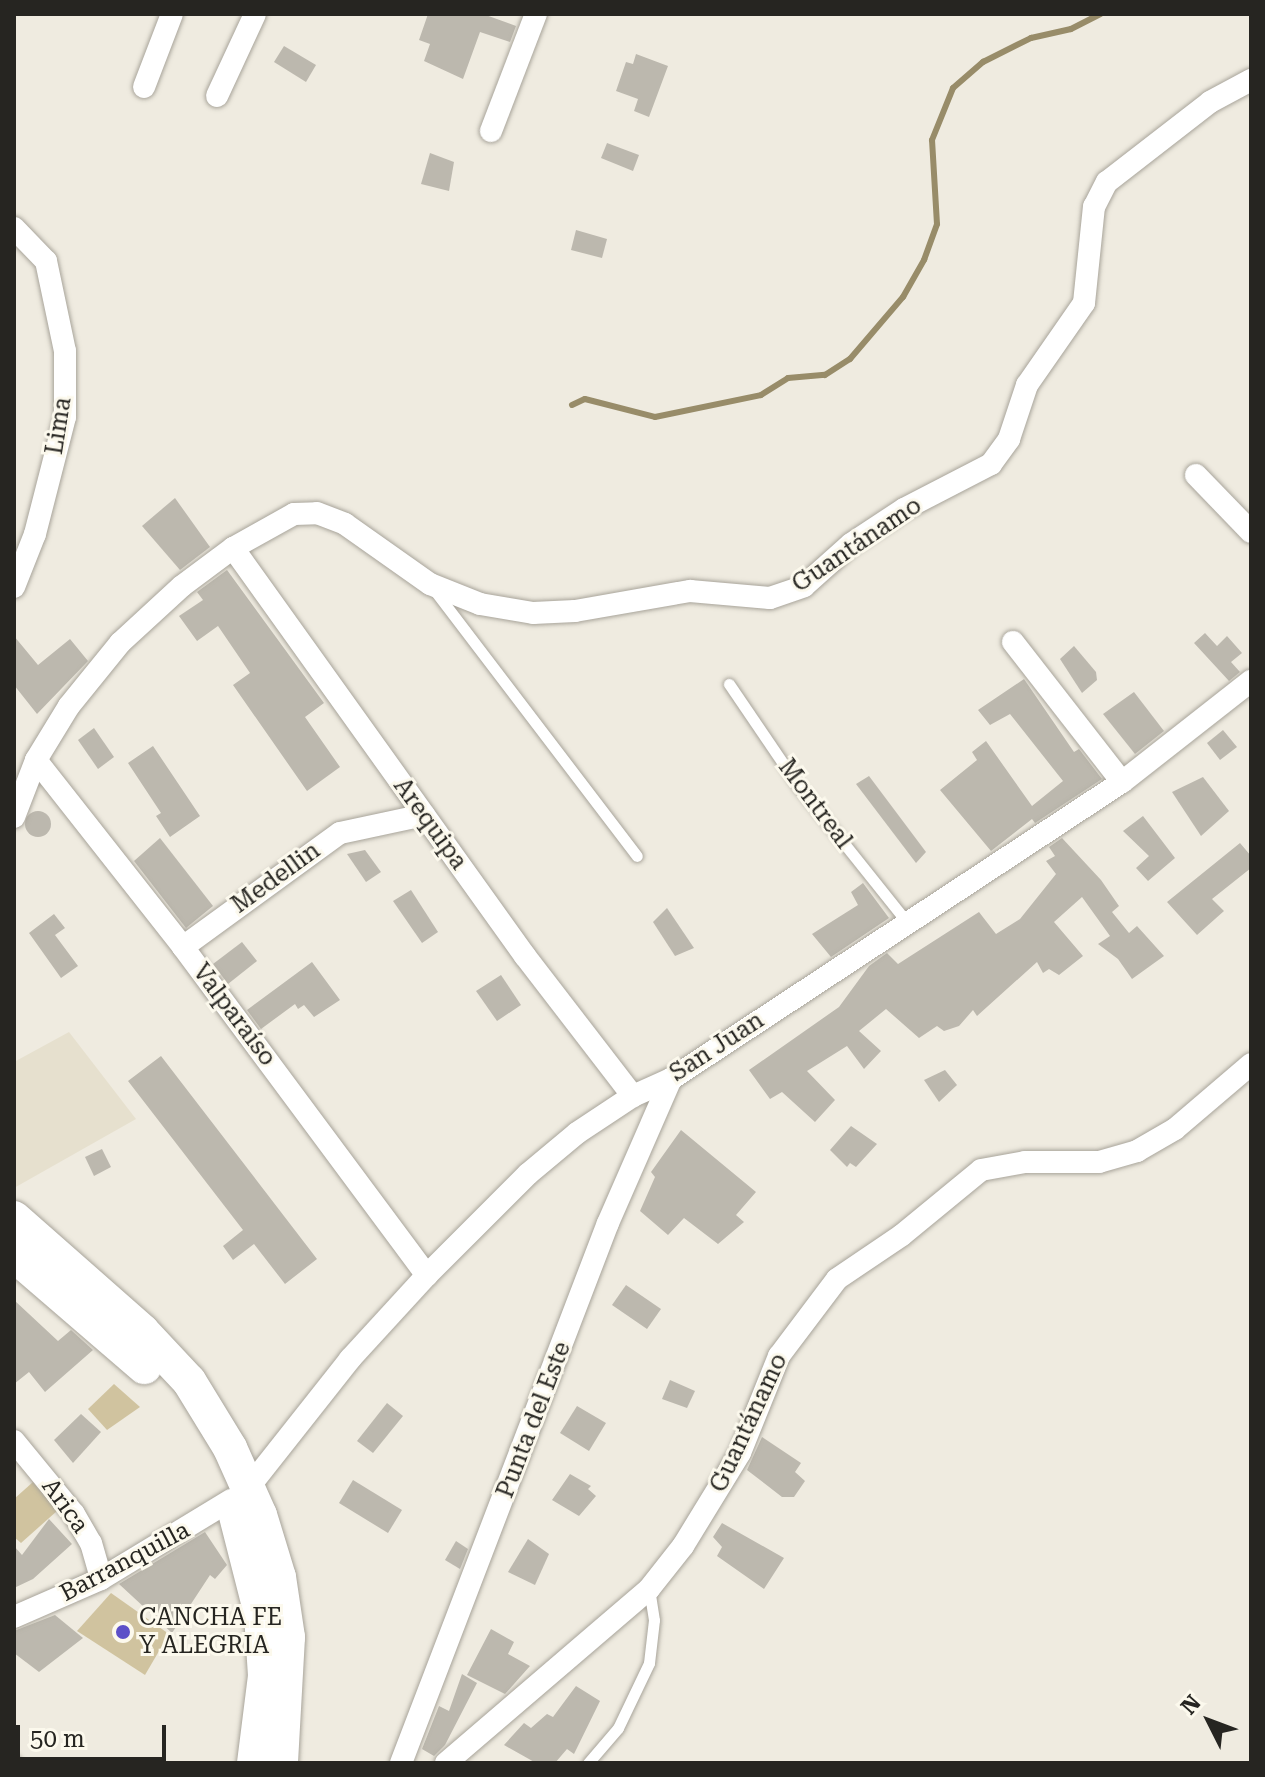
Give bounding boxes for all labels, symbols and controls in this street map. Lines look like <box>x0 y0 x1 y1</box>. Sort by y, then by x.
street label: Lima <box>40 395 78 457</box>
street label: Guantánamo <box>787 491 927 599</box>
street label: Montreal <box>772 753 858 855</box>
street label: Arequipa <box>387 773 473 875</box>
street label: Medellin <box>226 836 326 920</box>
street label: Valparaíso <box>186 958 282 1072</box>
street label: San Juan <box>665 1006 769 1088</box>
street label: Punta del Este <box>491 1338 577 1502</box>
street label: Guantánamo <box>704 1349 794 1497</box>
street label: Arica <box>36 1473 94 1539</box>
street label: Barranquilla <box>55 1516 195 1608</box>
place label: CANCHA FE Y ALEGRIA <box>139 1604 282 1660</box>
marker: CANCHA FE Y ALEGRIA <box>114 1623 132 1641</box>
north arrow <box>1169 1681 1249 1761</box>
text: N <box>1176 1690 1206 1719</box>
scale bar <box>20 1709 170 1759</box>
text: 50 m <box>30 1725 85 1753</box>

